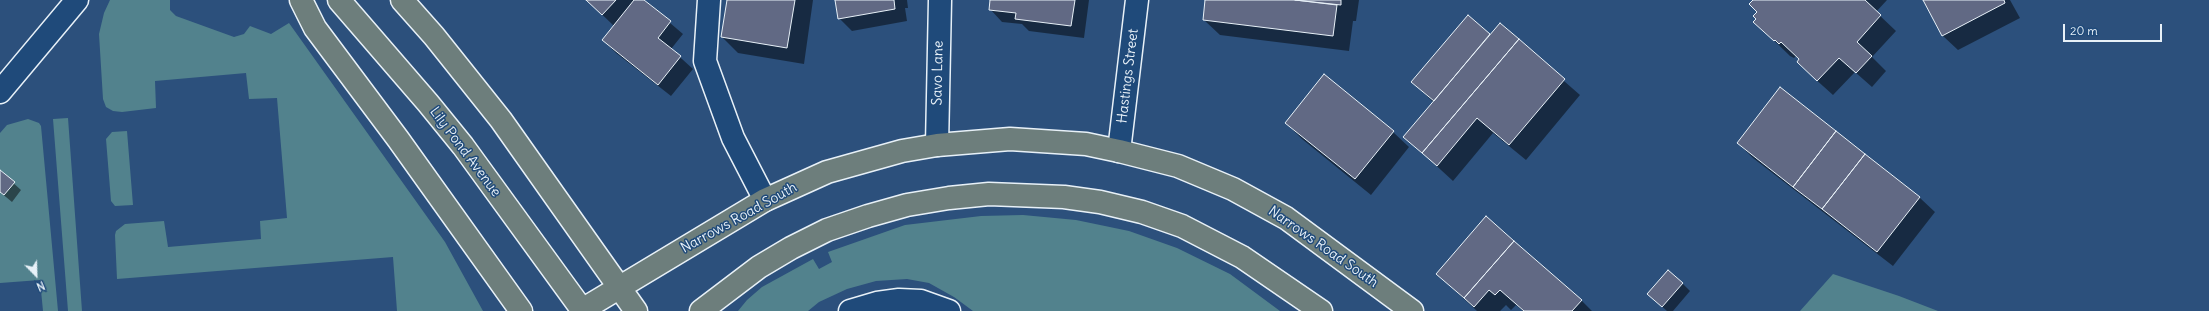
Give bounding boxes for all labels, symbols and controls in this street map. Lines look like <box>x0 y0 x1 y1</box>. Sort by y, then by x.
scale bar <box>2065 16 2164 42</box>
text: 20 m <box>2070 23 2098 38</box>
street label: Hastings Street <box>1114 28 1142 124</box>
street label: Savo Lane <box>929 40 947 106</box>
street label: Lily Pond Avenue <box>426 104 504 200</box>
street label: Narrows Road South <box>678 179 800 257</box>
street label: Narrows Road South <box>1265 203 1381 291</box>
north arrow <box>16 255 56 295</box>
text: N <box>34 278 47 294</box>

